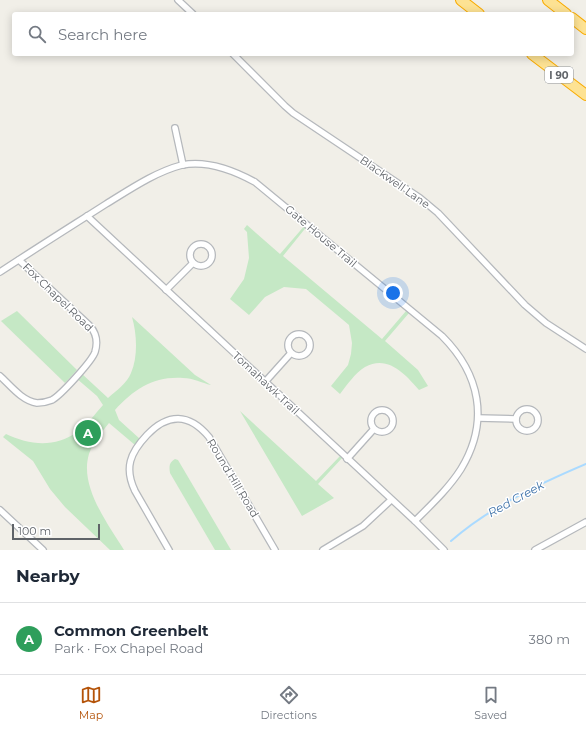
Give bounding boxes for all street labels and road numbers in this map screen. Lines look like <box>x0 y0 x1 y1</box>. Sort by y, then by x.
road number: I 90 <box>545 67 573 83</box>
street label: Blackwell Lane <box>357 153 433 211</box>
street label: Gate House Trail <box>282 202 360 270</box>
street label: Fox Chapel Road <box>20 260 96 334</box>
street label: Tomahawk Trail <box>230 348 302 418</box>
street label: Round Hill Road <box>204 436 262 520</box>

